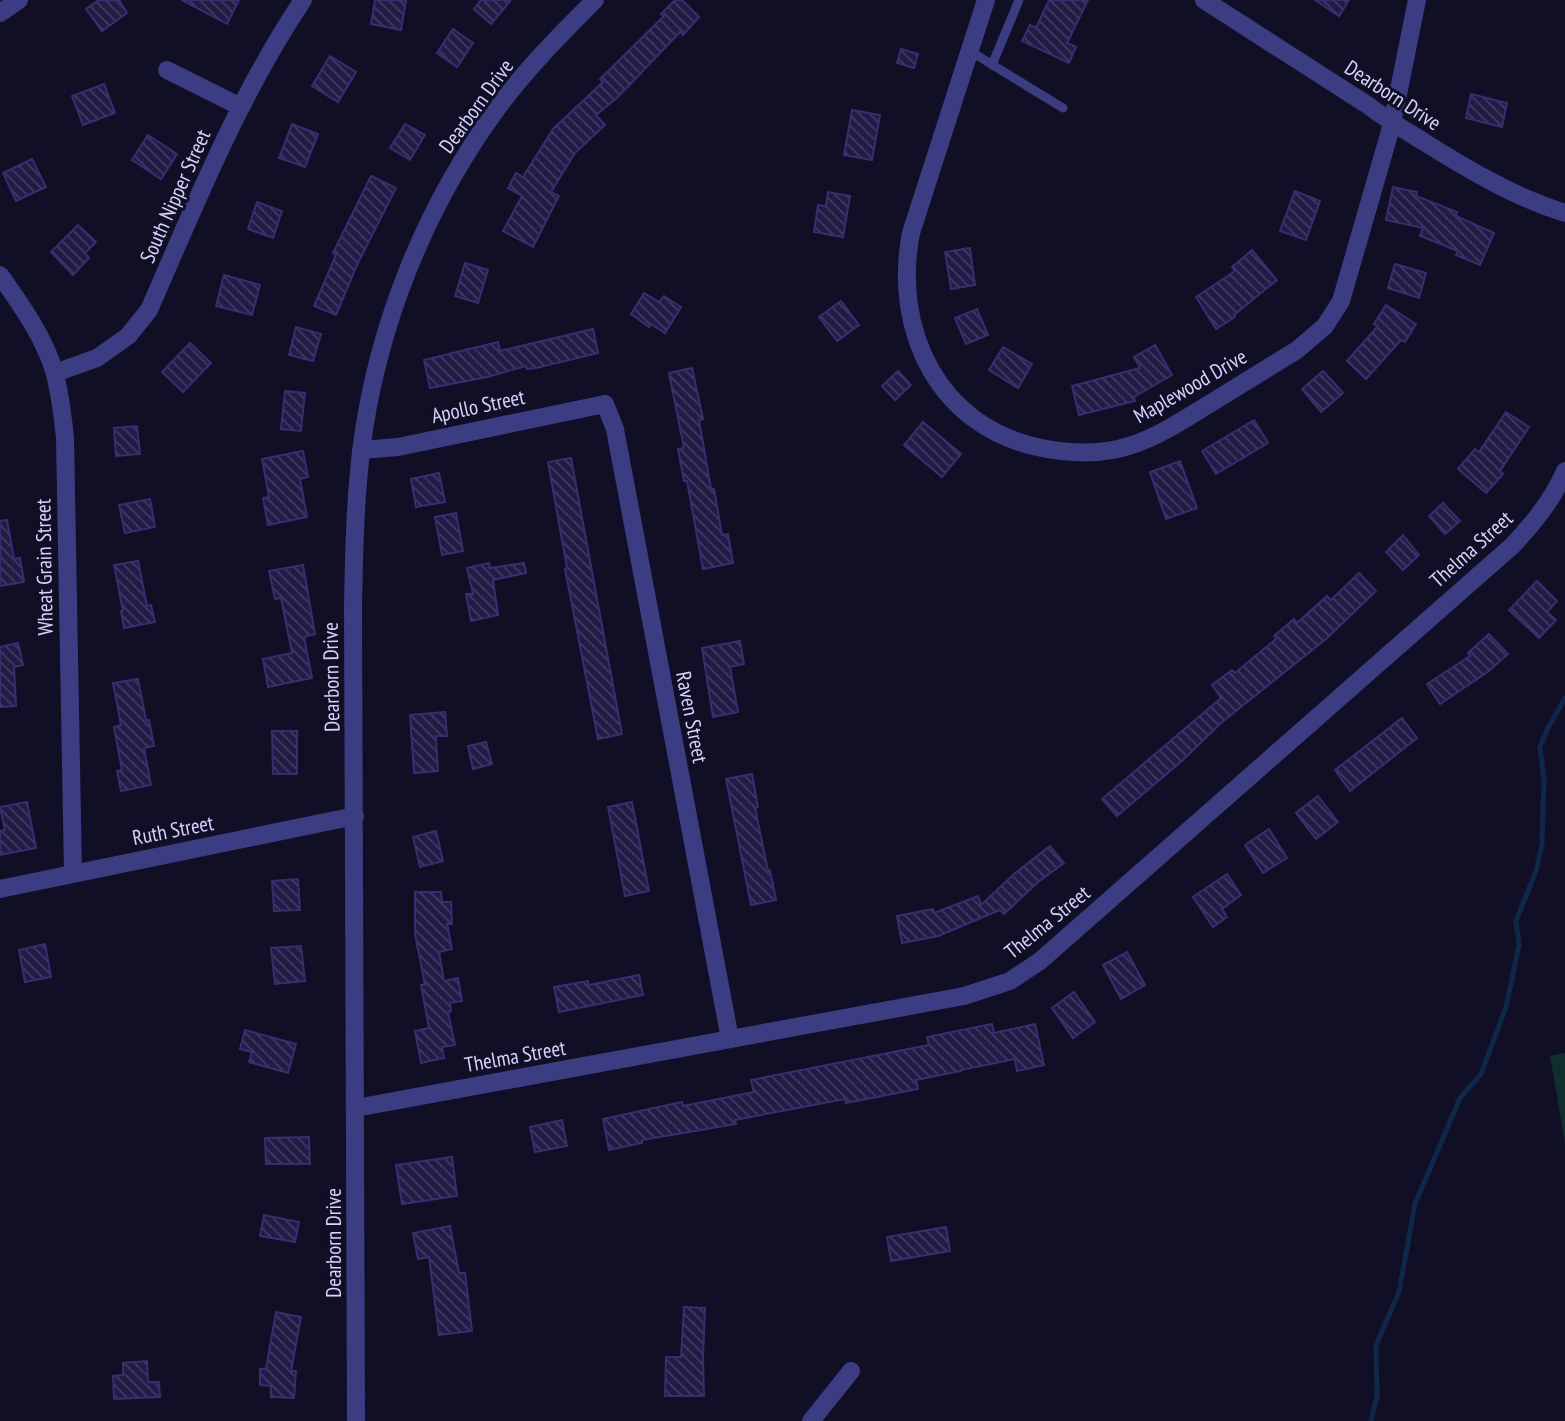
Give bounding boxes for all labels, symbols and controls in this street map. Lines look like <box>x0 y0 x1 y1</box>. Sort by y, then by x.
street label: Dearborn Drive <box>433 54 519 158</box>
street label: Dearborn Drive <box>1340 54 1446 136</box>
street label: South Nipper Street <box>134 125 217 267</box>
street label: Maplewood Drive <box>1129 343 1251 429</box>
street label: Apollo Street <box>429 383 527 429</box>
street label: Wheat Grain Street <box>29 498 59 636</box>
street label: Thelma Street <box>1424 505 1518 593</box>
street label: Dearborn Drive <box>317 622 345 732</box>
street label: Raven Street <box>670 669 714 765</box>
street label: Ruth Street <box>130 809 216 851</box>
street label: Thelma Street <box>999 879 1095 965</box>
street label: Thelma Street <box>462 1034 568 1078</box>
street label: Dearborn Drive <box>320 1188 347 1298</box>

